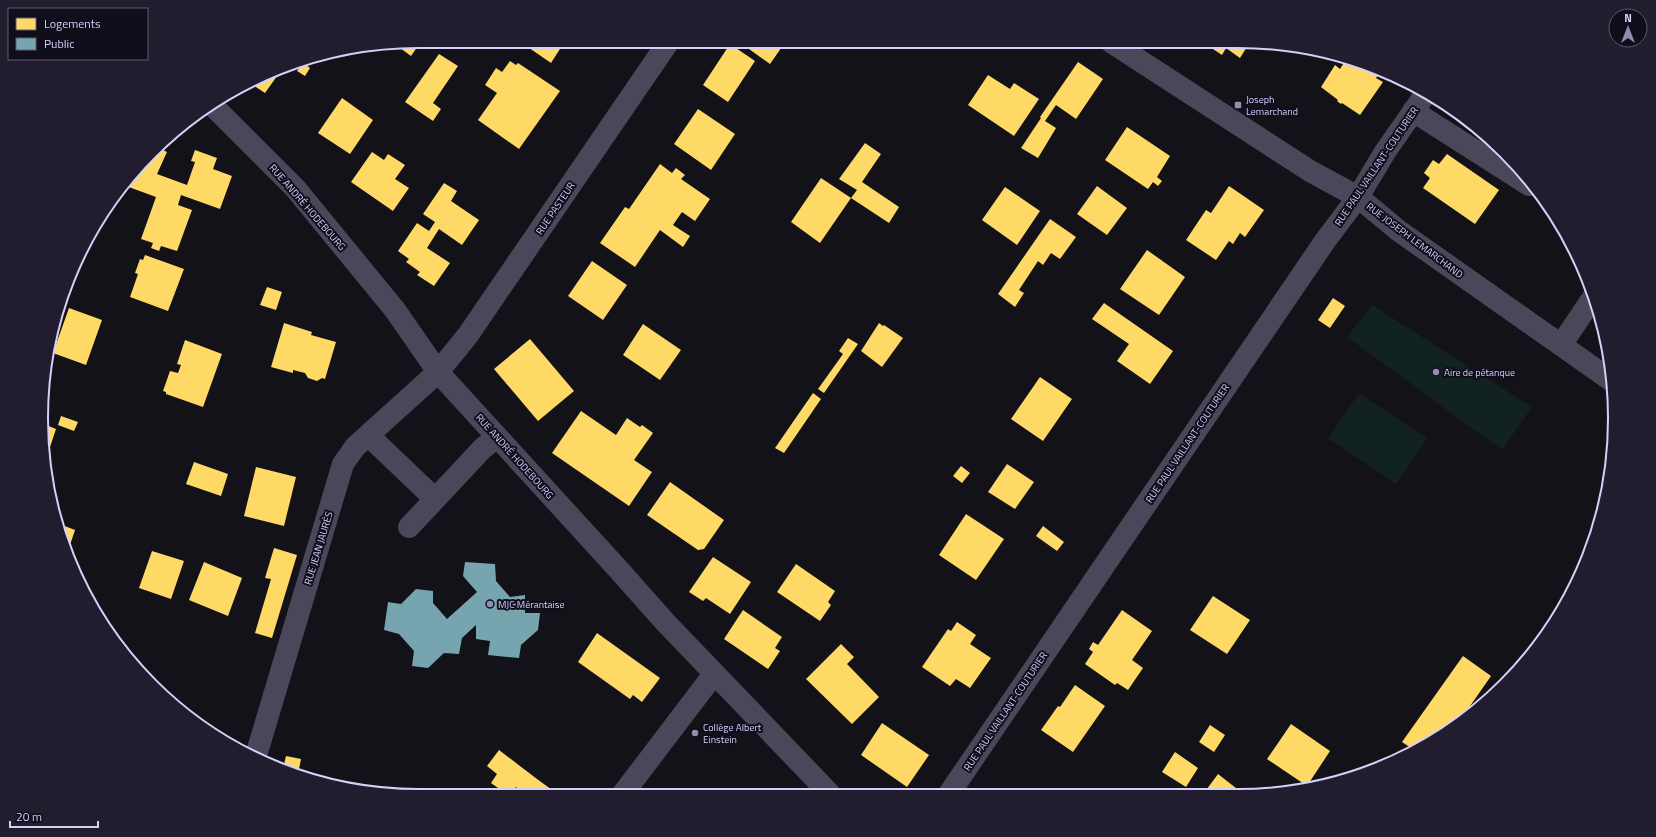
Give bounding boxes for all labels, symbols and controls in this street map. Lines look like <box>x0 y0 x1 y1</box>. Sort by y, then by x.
legend <box>8 8 148 60</box>
north arrow <box>1608 8 1648 48</box>
text: N <box>1624 10 1632 26</box>
text: Logements <box>44 14 101 33</box>
text: Public <box>44 34 74 53</box>
place label: Joseph Lemarchand <box>1246 92 1298 119</box>
marker: Joseph Lemarchand <box>1233 100 1243 110</box>
street label: RUE PAUL VAILLANT-COUTURIER <box>1331 104 1422 229</box>
street label: RUE ANDRÉ HODEBOURG <box>266 161 349 254</box>
street label: RUE PASTEUR <box>532 179 579 238</box>
street label: RUE JOSEPH LEMARCHAND <box>1363 199 1466 282</box>
place label: Aire de pétanque <box>1444 365 1515 380</box>
marker: Aire de pétanque <box>1431 367 1441 377</box>
street label: RUE PAUL VAILLANT-COUTURIER <box>1142 381 1233 506</box>
street label: RUE ANDRÉ HODEBOURG <box>472 410 557 502</box>
street label: RUE JEAN JAURÈS <box>300 510 337 587</box>
place label: MJC Mérantaise <box>498 597 565 612</box>
marker: MJC Mérantaise <box>485 599 495 609</box>
street label: RUE PAUL VAILLANT-COUTURIER <box>960 649 1051 774</box>
place label: Collège Albert Einstein <box>703 720 762 747</box>
marker: Collège Albert Einstein <box>690 728 700 738</box>
scale bar <box>10 803 98 829</box>
text: 20 m <box>16 807 42 826</box>

